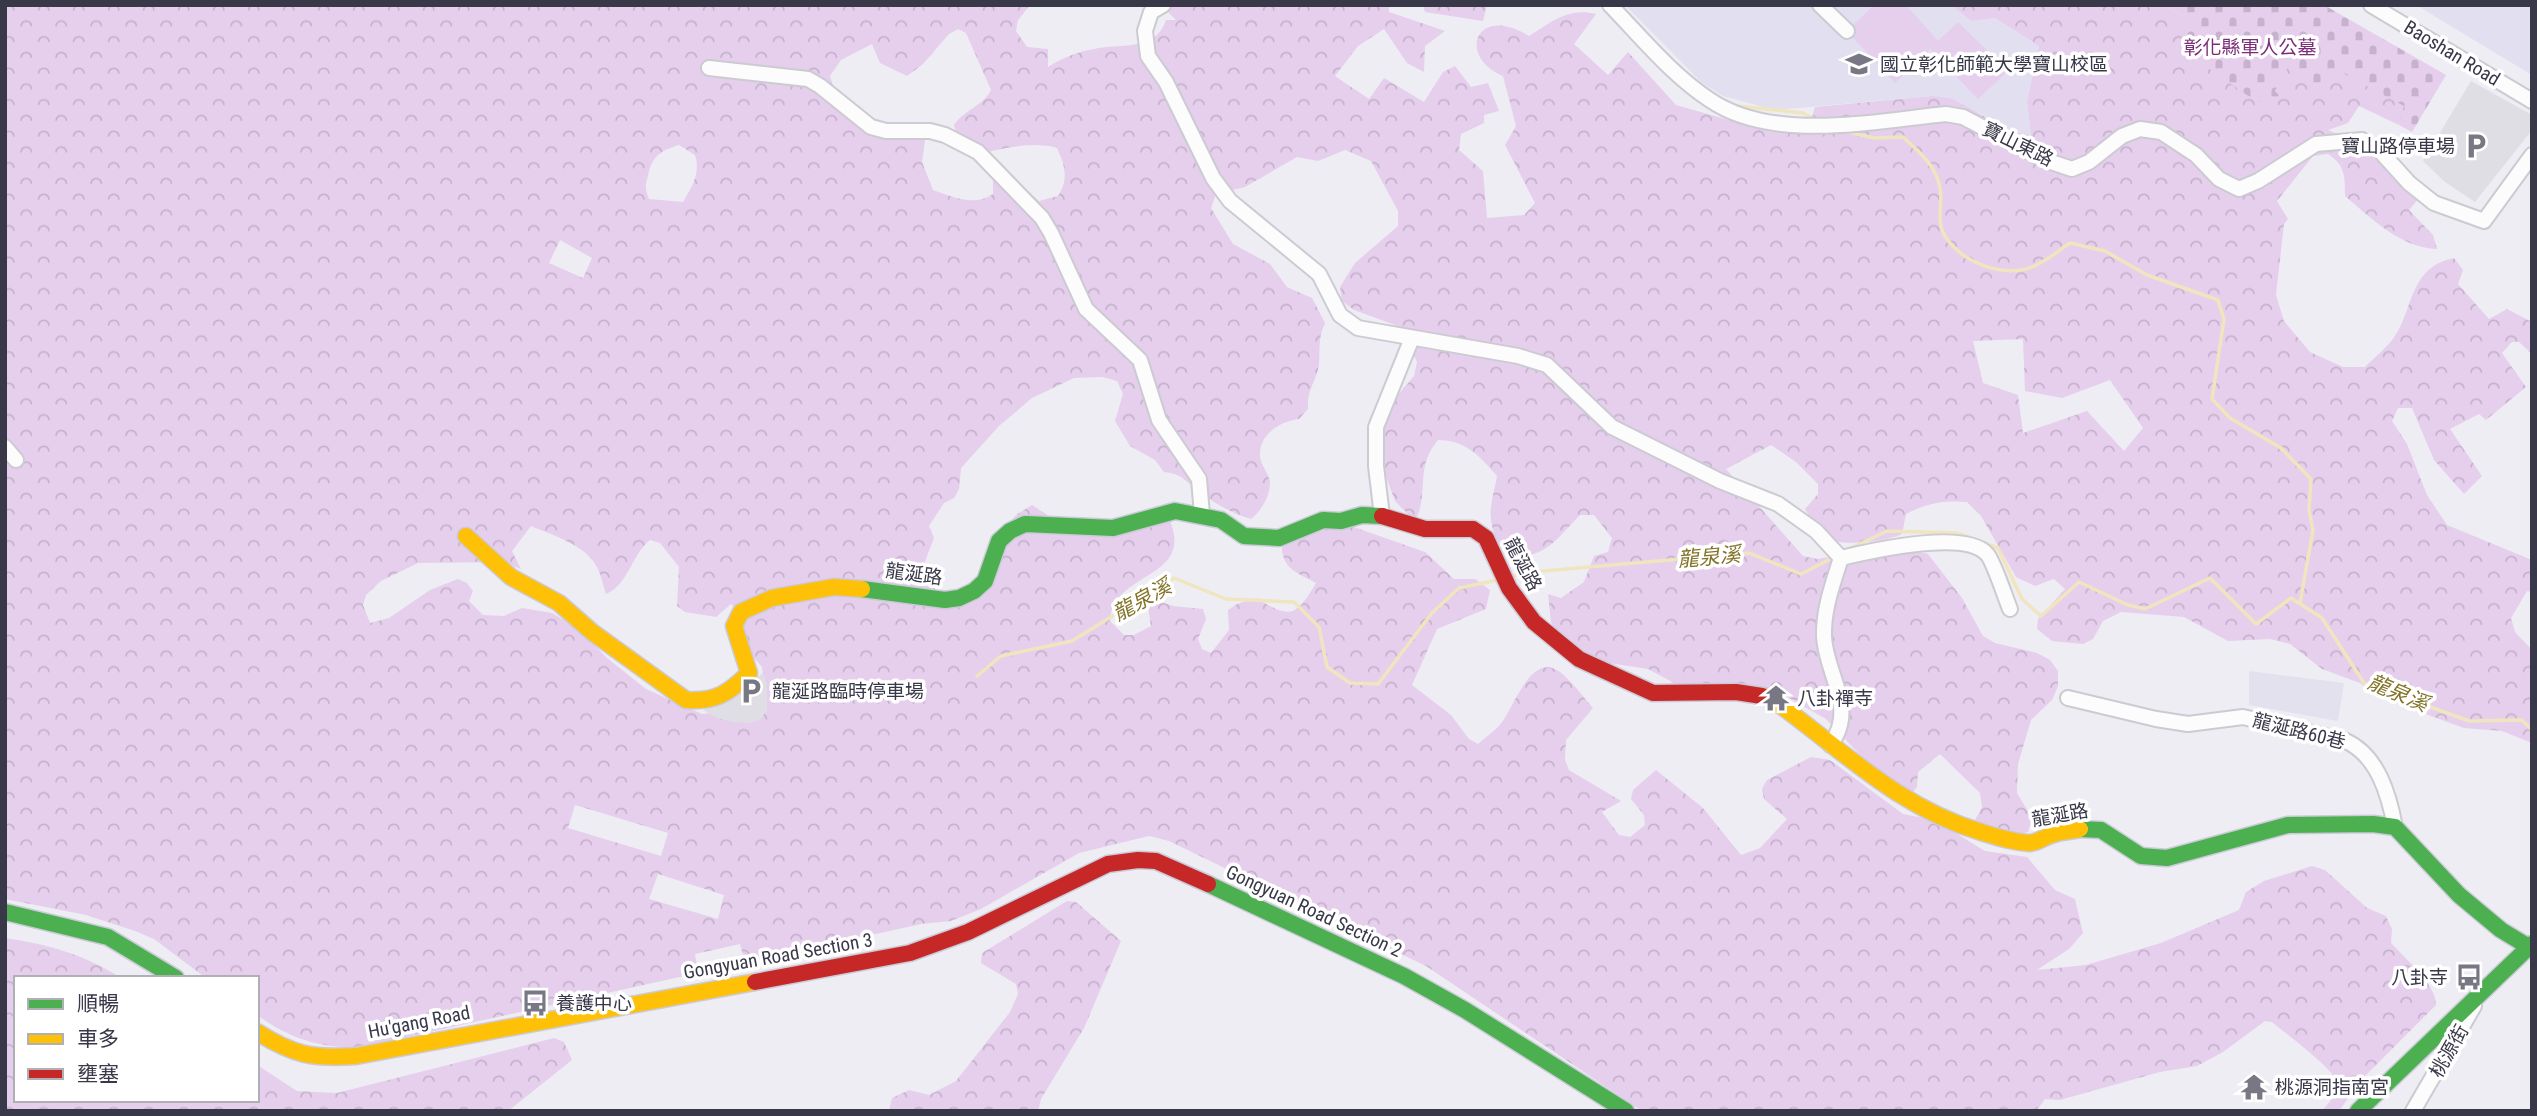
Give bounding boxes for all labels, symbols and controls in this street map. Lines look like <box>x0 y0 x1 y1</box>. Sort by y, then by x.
street label: Baoshan Road <box>2400 15 2504 91</box>
park label: 彰化縣軍人公墓 <box>2183 36 2317 59</box>
school or university icon: 國立彰化師範大學寶山校區 <box>1844 49 1874 79</box>
place label: 國立彰化師範大學寶山校區 <box>1880 53 2108 76</box>
street label: 寶山東路 <box>1979 117 2057 171</box>
parking icon: 寶山路停車場 <box>2461 131 2491 161</box>
place label: 寶山路停車場 <box>2341 135 2455 158</box>
street label: 龍涎路 <box>1499 533 1547 595</box>
water label: 龍泉溪 <box>1677 542 1744 572</box>
street label: 龍涎路 <box>884 559 944 589</box>
water label: 龍泉溪 <box>1109 573 1178 626</box>
water label: 龍泉溪 <box>2364 670 2434 718</box>
parking icon: 龍涎路臨時停車場 <box>736 676 766 706</box>
place label: 龍涎路臨時停車場 <box>772 680 924 703</box>
temple icon: 八卦禪寺 <box>1761 683 1791 713</box>
place label: 八卦禪寺 <box>1797 687 1873 710</box>
street label: 龍涎路60巷 <box>2250 708 2348 754</box>
street label: 龍涎路 <box>2030 799 2090 831</box>
street label: Gongyuan Road Section 2 <box>1222 860 1406 962</box>
street label: Gongyuan Road Section 3 <box>682 928 874 984</box>
bus stop icon: 八卦寺 <box>2454 962 2484 992</box>
place label: 八卦寺 <box>2391 966 2448 989</box>
legend <box>14 976 259 1102</box>
bus stop icon: 養護中心 <box>520 988 550 1018</box>
text: 順暢 <box>77 992 119 1016</box>
place label: 養護中心 <box>556 992 632 1015</box>
street label: Hu'gang Road <box>366 1001 472 1043</box>
street label: 桃源街 <box>2425 1021 2473 1081</box>
text: 車多 <box>77 1027 119 1051</box>
text: 壅塞 <box>77 1062 119 1086</box>
temple icon: 桃源洞指南宮 <box>2239 1072 2269 1102</box>
place label: 桃源洞指南宮 <box>2275 1076 2389 1099</box>

